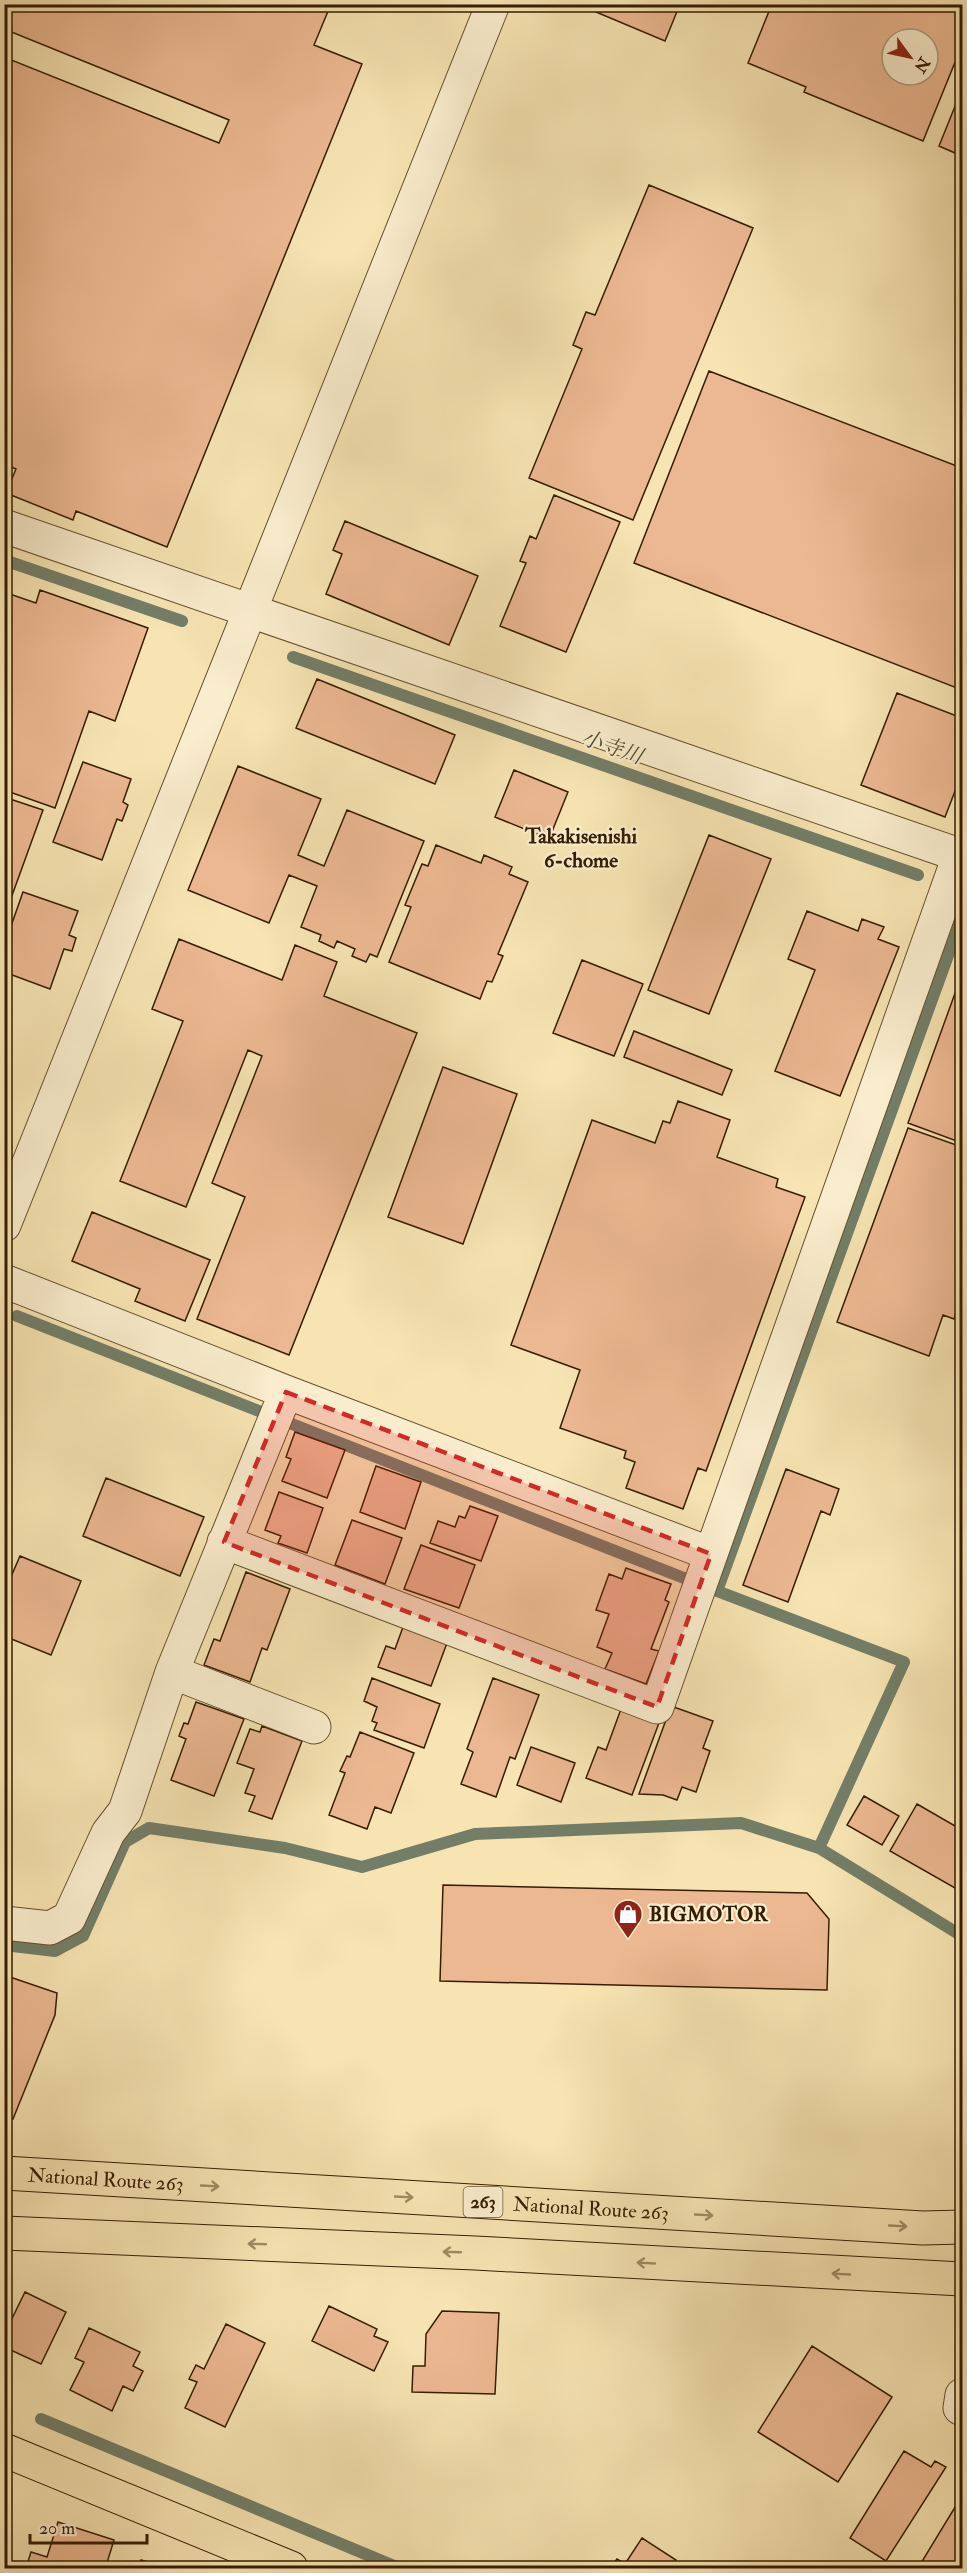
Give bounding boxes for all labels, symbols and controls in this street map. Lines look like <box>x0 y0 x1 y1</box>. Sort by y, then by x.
north arrow <box>880 27 940 87</box>
text: N <box>909 52 935 77</box>
water label: 小寺川 <box>578 724 648 771</box>
district label: Takakisenishi 6-chome <box>524 823 637 874</box>
shop icon: BIGMOTOR <box>612 1898 644 1940</box>
place label: BIGMOTOR <box>649 1902 769 1927</box>
street label: National Route 263 <box>27 2162 184 2197</box>
one-way arrow <box>199 2180 219 2191</box>
road number: 263 <box>464 2187 502 2217</box>
street label: National Route 263 <box>512 2191 669 2226</box>
one-way arrow <box>394 2192 414 2203</box>
one-way arrow <box>693 2209 713 2220</box>
one-way arrow <box>888 2221 908 2232</box>
one-way arrow <box>247 2238 267 2249</box>
one-way arrow <box>442 2247 462 2258</box>
one-way arrow <box>637 2257 657 2268</box>
one-way arrow <box>832 2268 852 2279</box>
scale bar <box>30 2507 147 2545</box>
text: 20 m <box>39 2517 75 2540</box>

